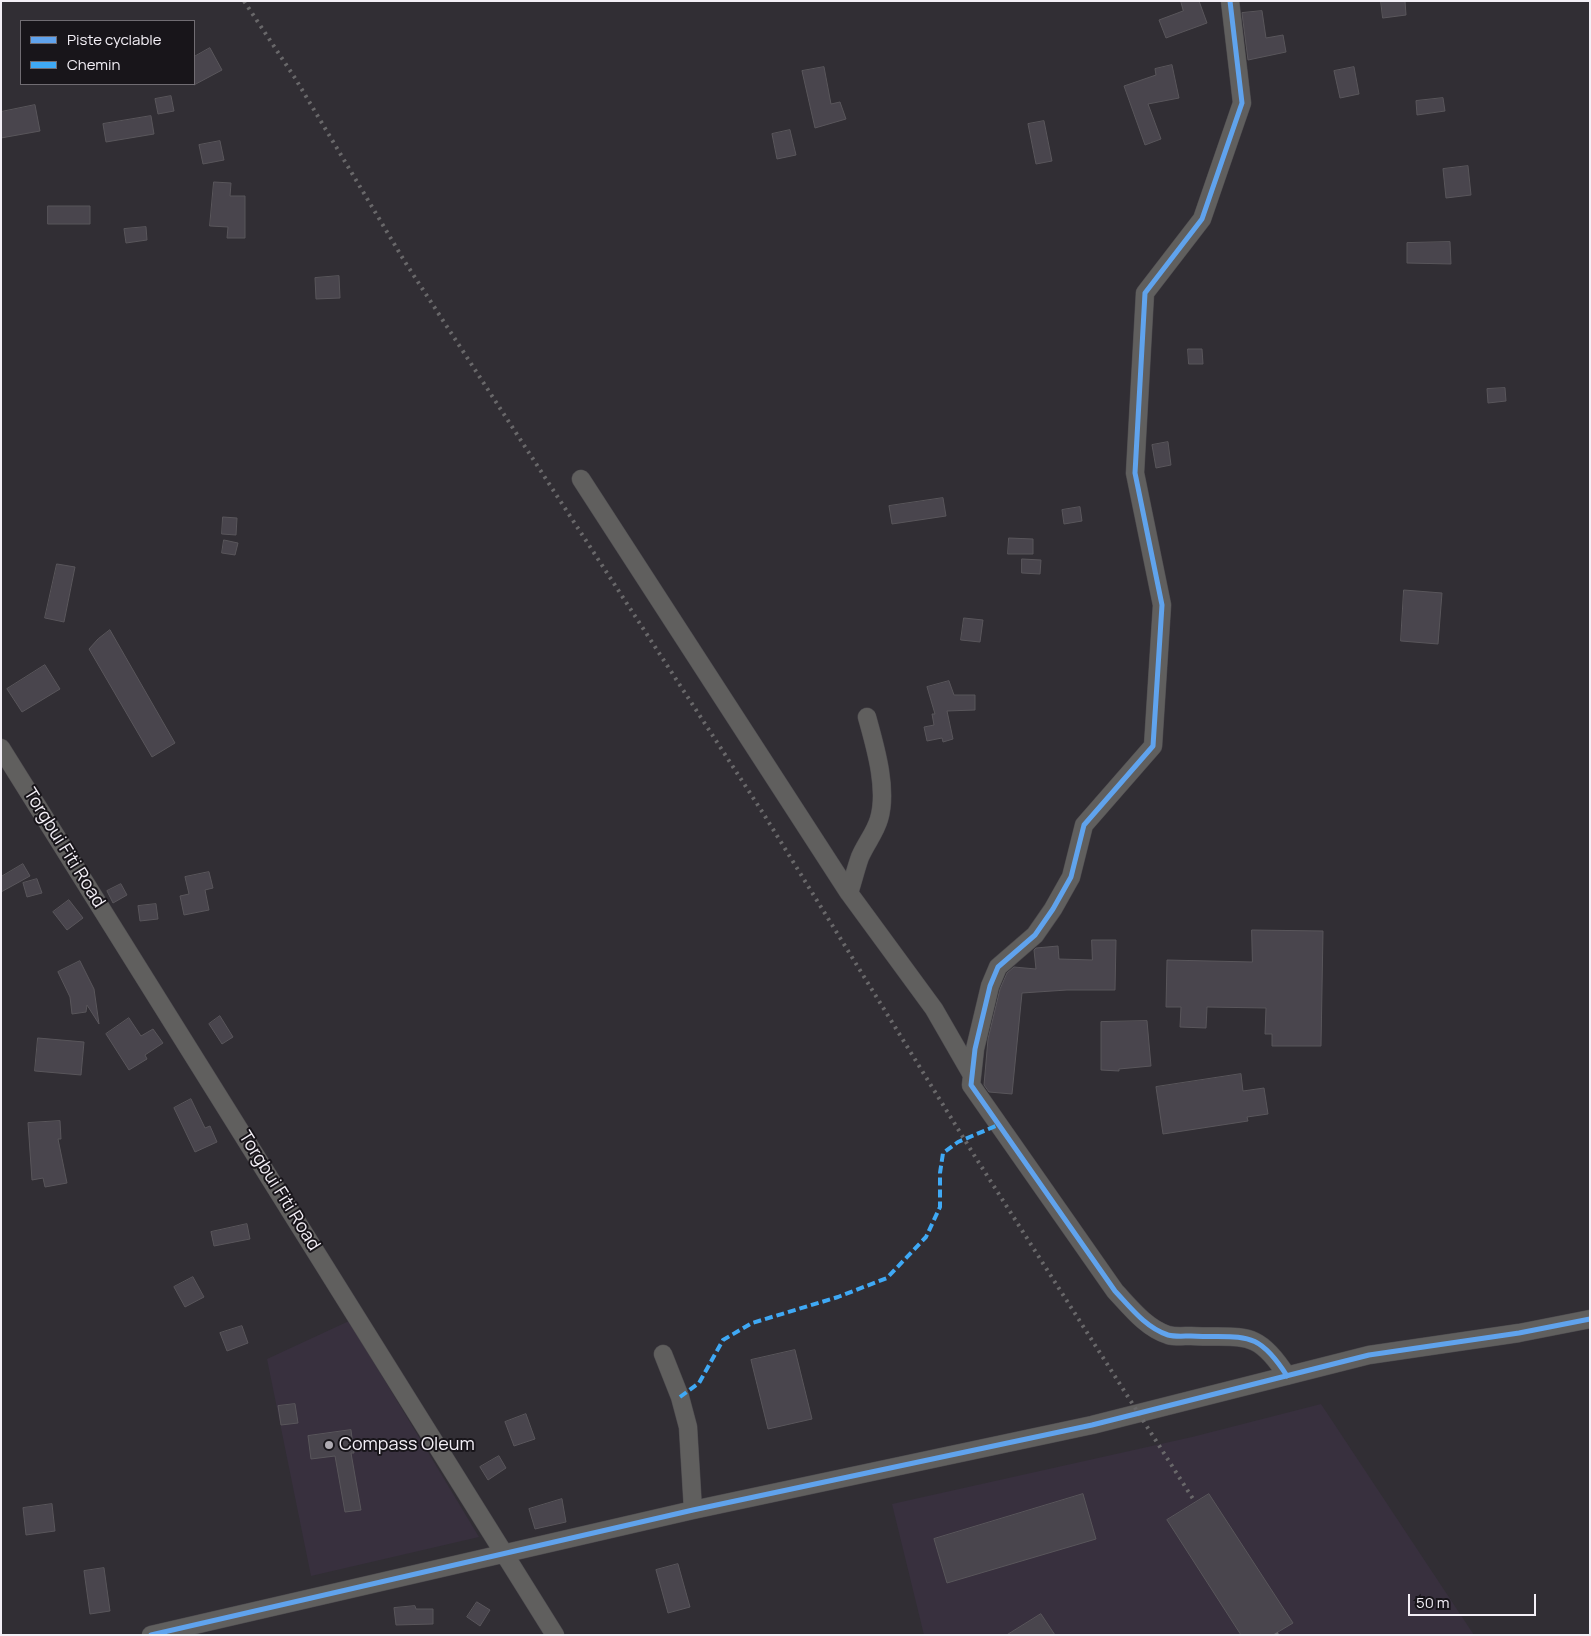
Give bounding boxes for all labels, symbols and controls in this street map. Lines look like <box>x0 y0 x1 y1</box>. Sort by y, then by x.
legend <box>20 20 195 85</box>
text: Piste cyclable <box>67 29 162 50</box>
text: Chemin <box>67 54 120 75</box>
street label: Torgbui Fiti Road <box>19 784 109 912</box>
street label: Torgbui Fiti Road <box>234 1127 324 1255</box>
place label: Compass Oleum <box>339 1434 475 1456</box>
marker: Compass Oleum <box>323 1439 335 1451</box>
scale bar <box>1411 1584 1538 1616</box>
text: 50 m <box>1416 1592 1450 1613</box>

